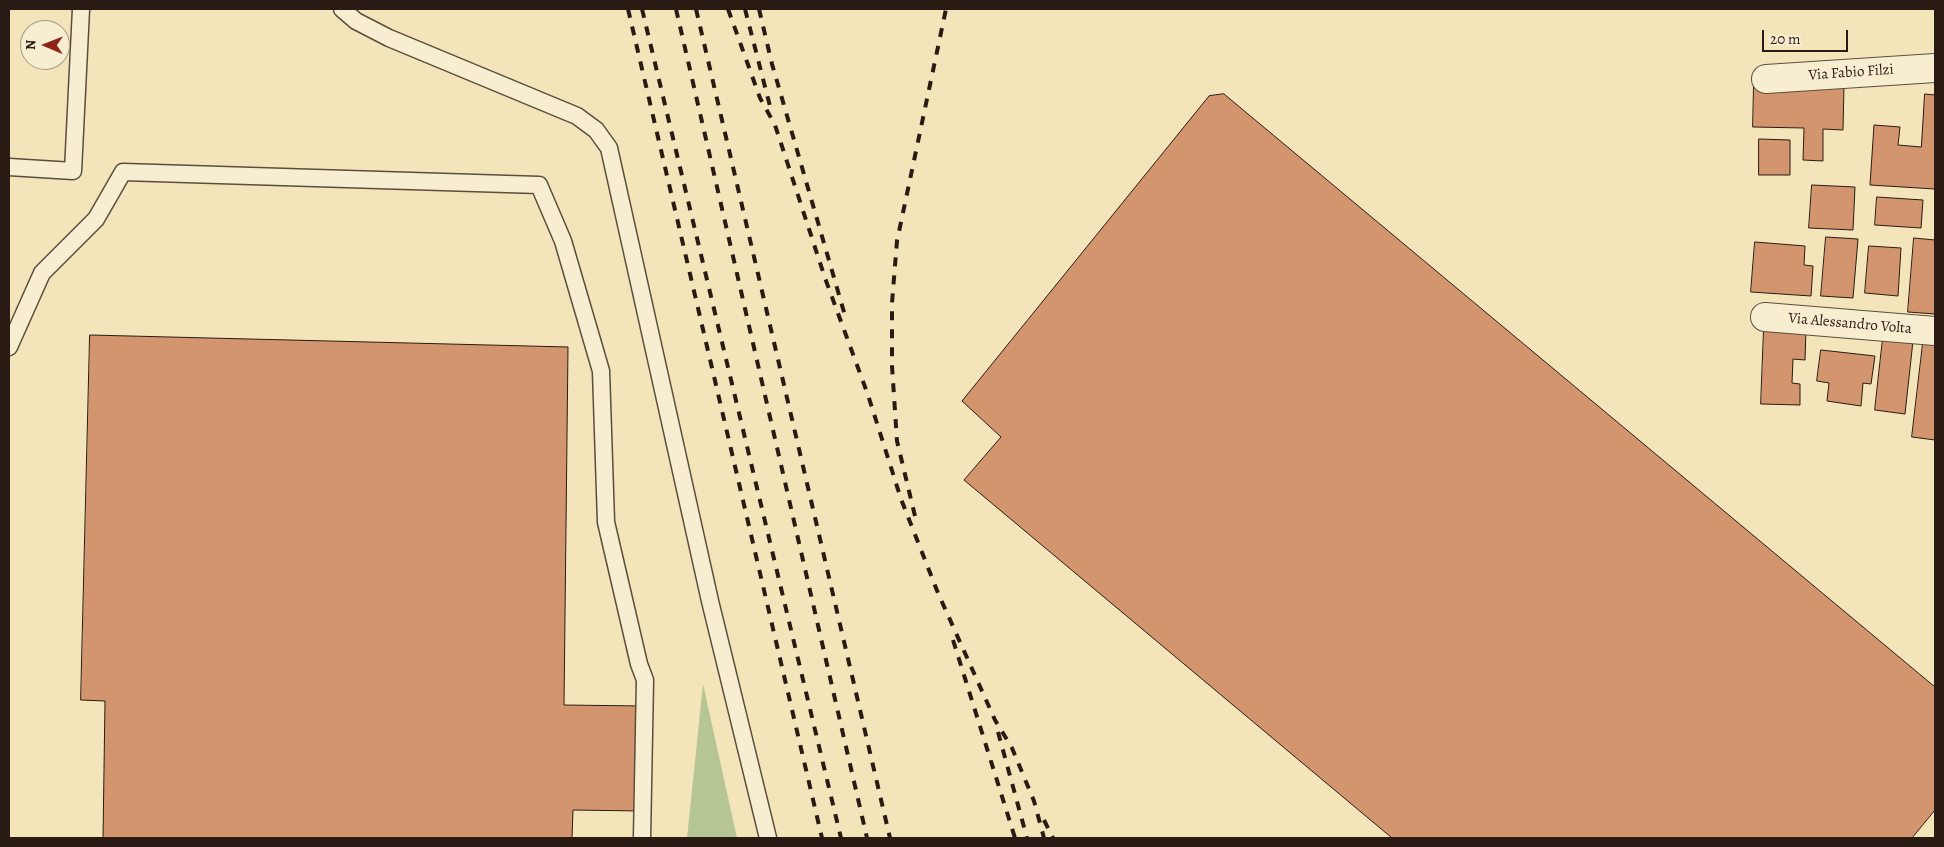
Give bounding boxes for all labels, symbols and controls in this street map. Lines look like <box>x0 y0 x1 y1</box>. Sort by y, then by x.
north arrow <box>20 20 70 70</box>
scale bar <box>1764 20 1850 52</box>
text: 20 m <box>1770 29 1801 49</box>
text: N <box>21 39 40 50</box>
street label: Via Fabio Filzi <box>1808 61 1894 85</box>
street label: Via Alessandro Volta <box>1787 310 1913 338</box>

